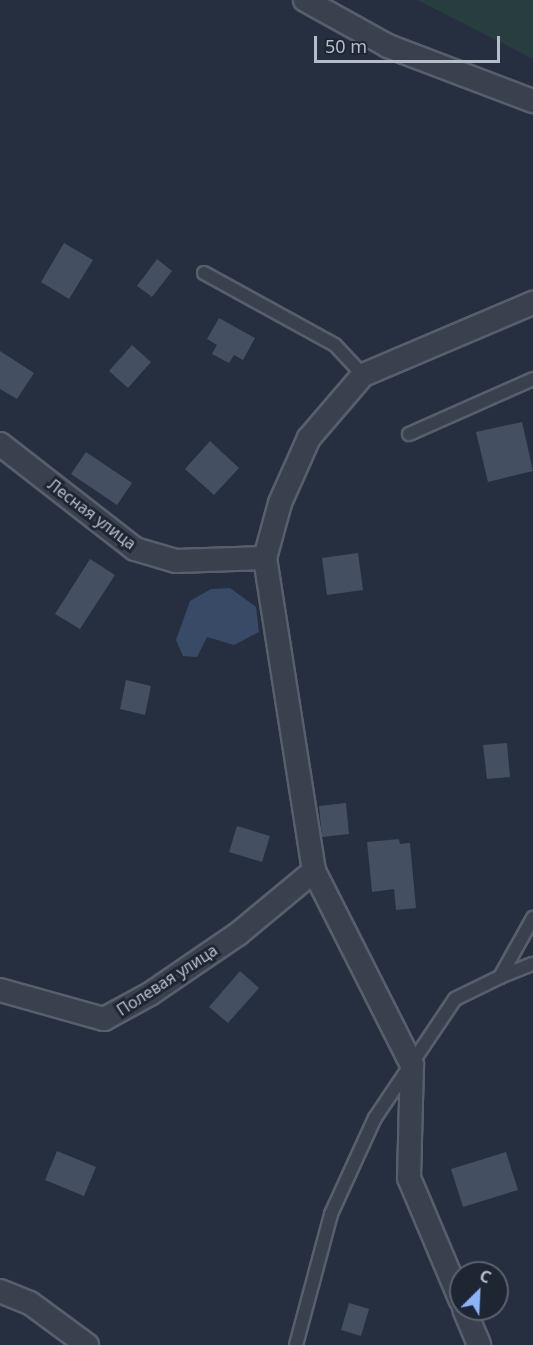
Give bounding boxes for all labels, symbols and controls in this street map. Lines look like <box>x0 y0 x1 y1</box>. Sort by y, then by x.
scale bar <box>317 24 503 62</box>
text: 50 m <box>325 34 367 58</box>
street label: Лесная улица <box>44 475 140 553</box>
street label: Полевая улица <box>113 940 221 1020</box>
north arrow <box>449 1261 509 1321</box>
text: С <box>476 1264 495 1289</box>

